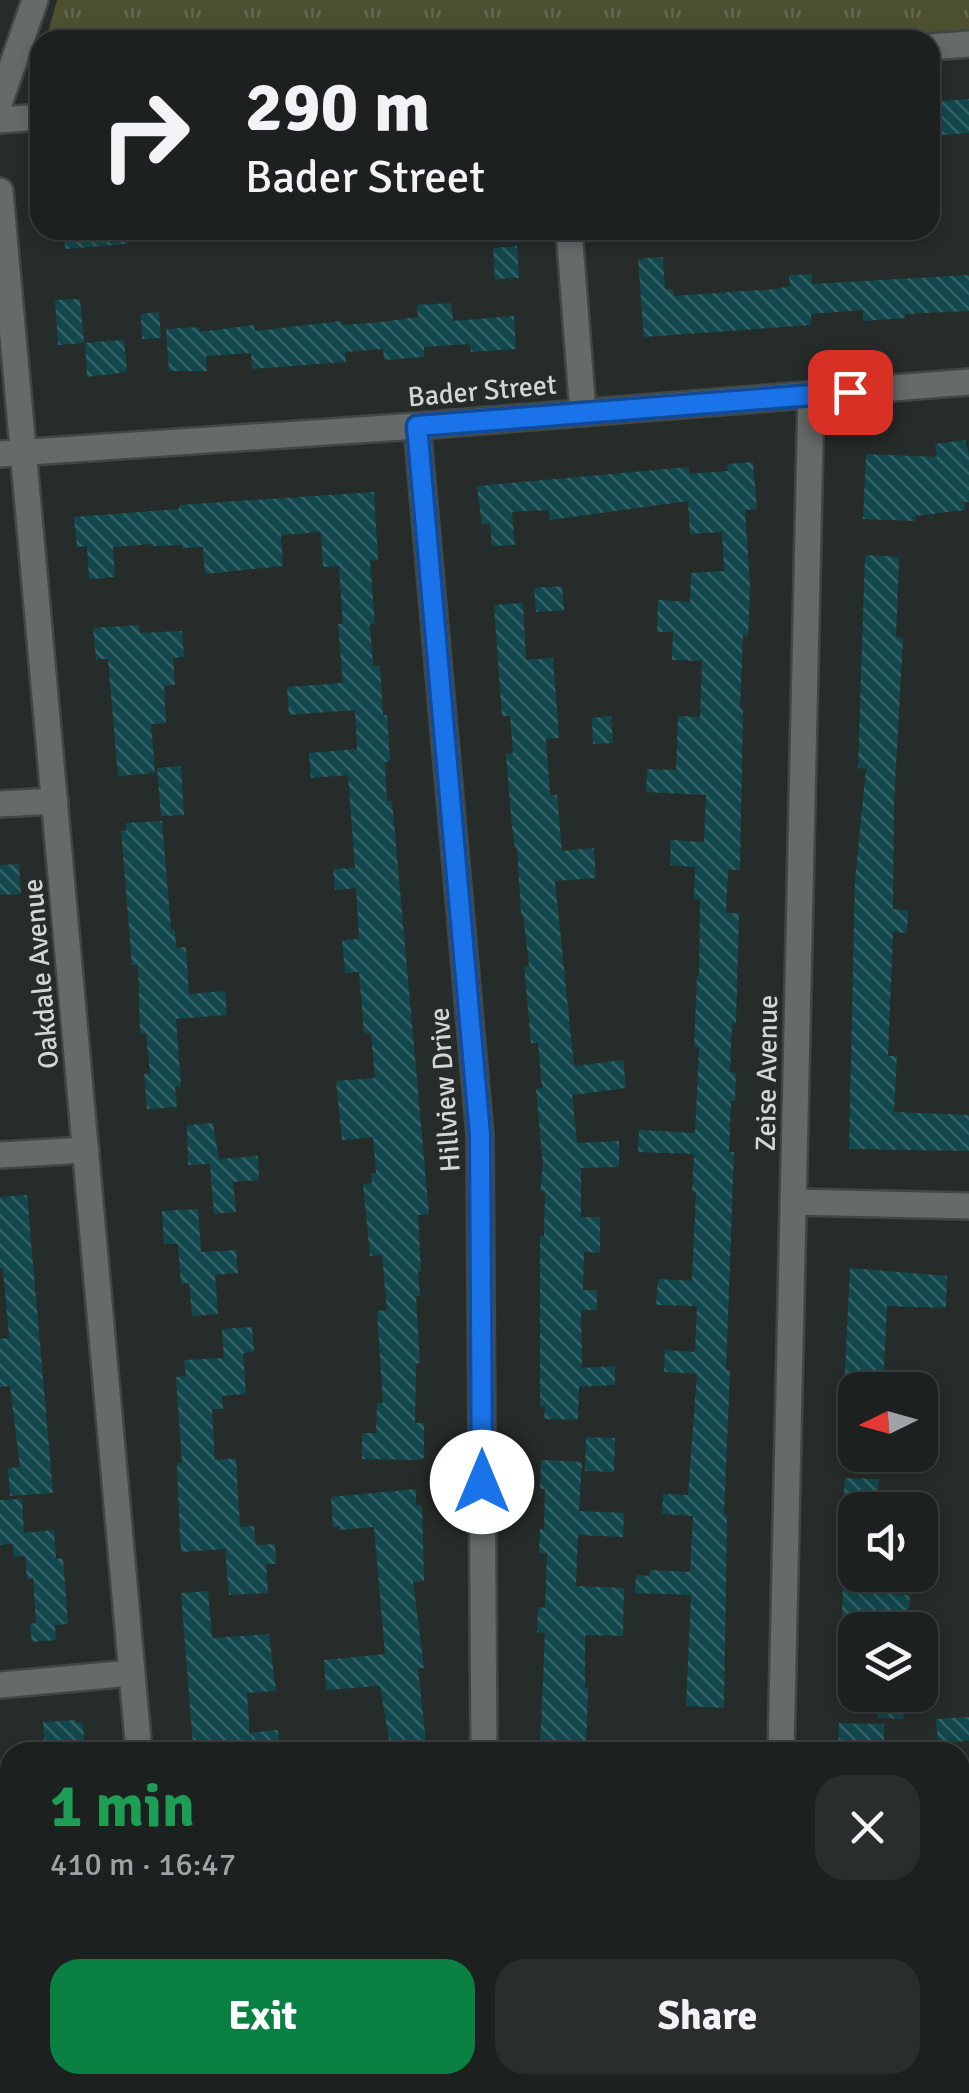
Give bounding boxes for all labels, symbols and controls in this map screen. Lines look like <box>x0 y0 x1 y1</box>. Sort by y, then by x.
text: 290 m <box>245 64 430 150</box>
icon: right <box>80 70 210 200</box>
text: Bader Street <box>245 150 485 205</box>
pin <box>808 350 893 435</box>
icon: arrive <box>823 365 878 420</box>
street label: Bader Street <box>406 368 558 414</box>
street label: Oakdale Avenue <box>16 877 66 1070</box>
street label: Zeise Avenue <box>749 994 785 1152</box>
street label: Hillview Drive <box>422 1006 468 1173</box>
north arrow <box>838 1372 938 1472</box>
map controls <box>838 1372 938 1712</box>
position arrow <box>430 1430 534 1534</box>
button: sound <box>838 1492 938 1592</box>
button: layers <box>838 1612 938 1712</box>
text: 1 min <box>50 1770 195 1844</box>
button: close <box>815 1775 920 1880</box>
text: 410 m · 16:47 <box>50 1845 236 1884</box>
button: Exit <box>50 1959 475 2074</box>
button: Share <box>495 1959 920 2074</box>

